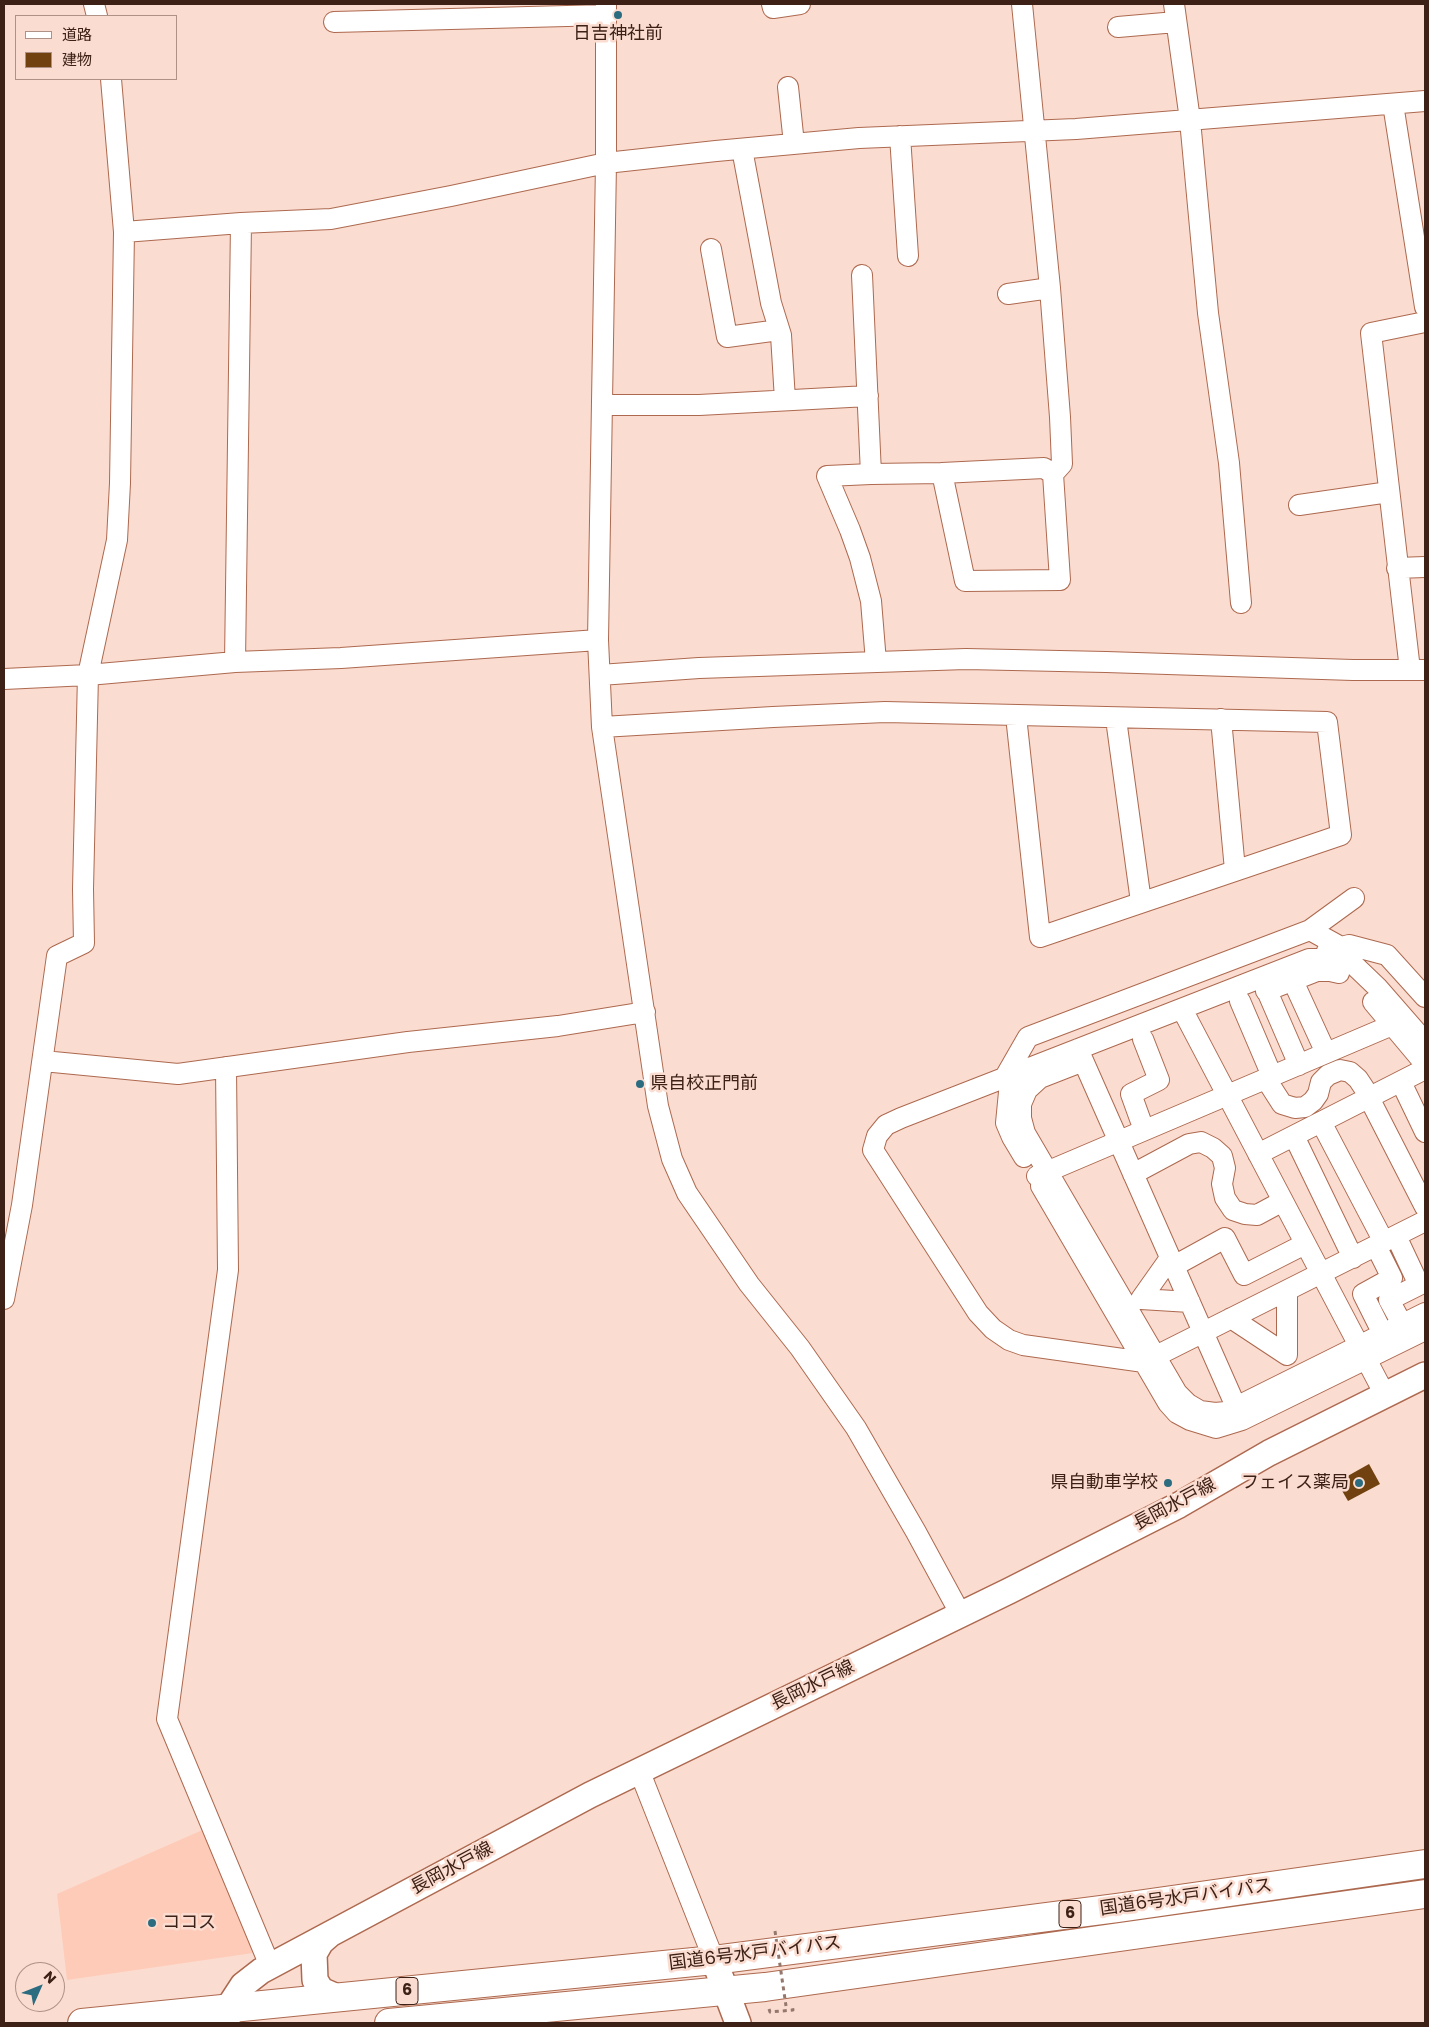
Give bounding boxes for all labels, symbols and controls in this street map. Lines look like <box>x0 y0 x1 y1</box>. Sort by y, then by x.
marker: 日吉神社前 <box>612 9 624 21</box>
legend <box>15 15 178 80</box>
place label: 日吉神社前 <box>573 23 663 45</box>
text: 道路 <box>62 24 92 45</box>
text: 建物 <box>62 49 92 70</box>
place label: 県自校正門前 <box>650 1073 758 1095</box>
marker: 県自校正門前 <box>634 1078 646 1090</box>
place label: 県自動車学校 <box>1050 1472 1158 1494</box>
place label: フェイス薬局 <box>1241 1472 1349 1494</box>
street label: 長岡水戸線 <box>1130 1474 1220 1536</box>
marker: 県自動車学校 <box>1162 1477 1174 1489</box>
marker: フェイス薬局 <box>1353 1477 1365 1489</box>
street label: 長岡水戸線 <box>768 1657 858 1715</box>
street label: 長岡水戸線 <box>407 1838 497 1900</box>
street label: 国道6号水戸バイパス <box>1099 1875 1273 1921</box>
road number: 6 <box>1059 1900 1081 1928</box>
place label: ココス <box>162 1912 216 1934</box>
marker: ココス <box>146 1917 158 1929</box>
street label: 国道6号水戸バイパス <box>668 1933 842 1975</box>
north arrow <box>15 1962 65 2012</box>
text: N <box>39 1967 61 1988</box>
road number: 6 <box>396 1978 418 2004</box>

